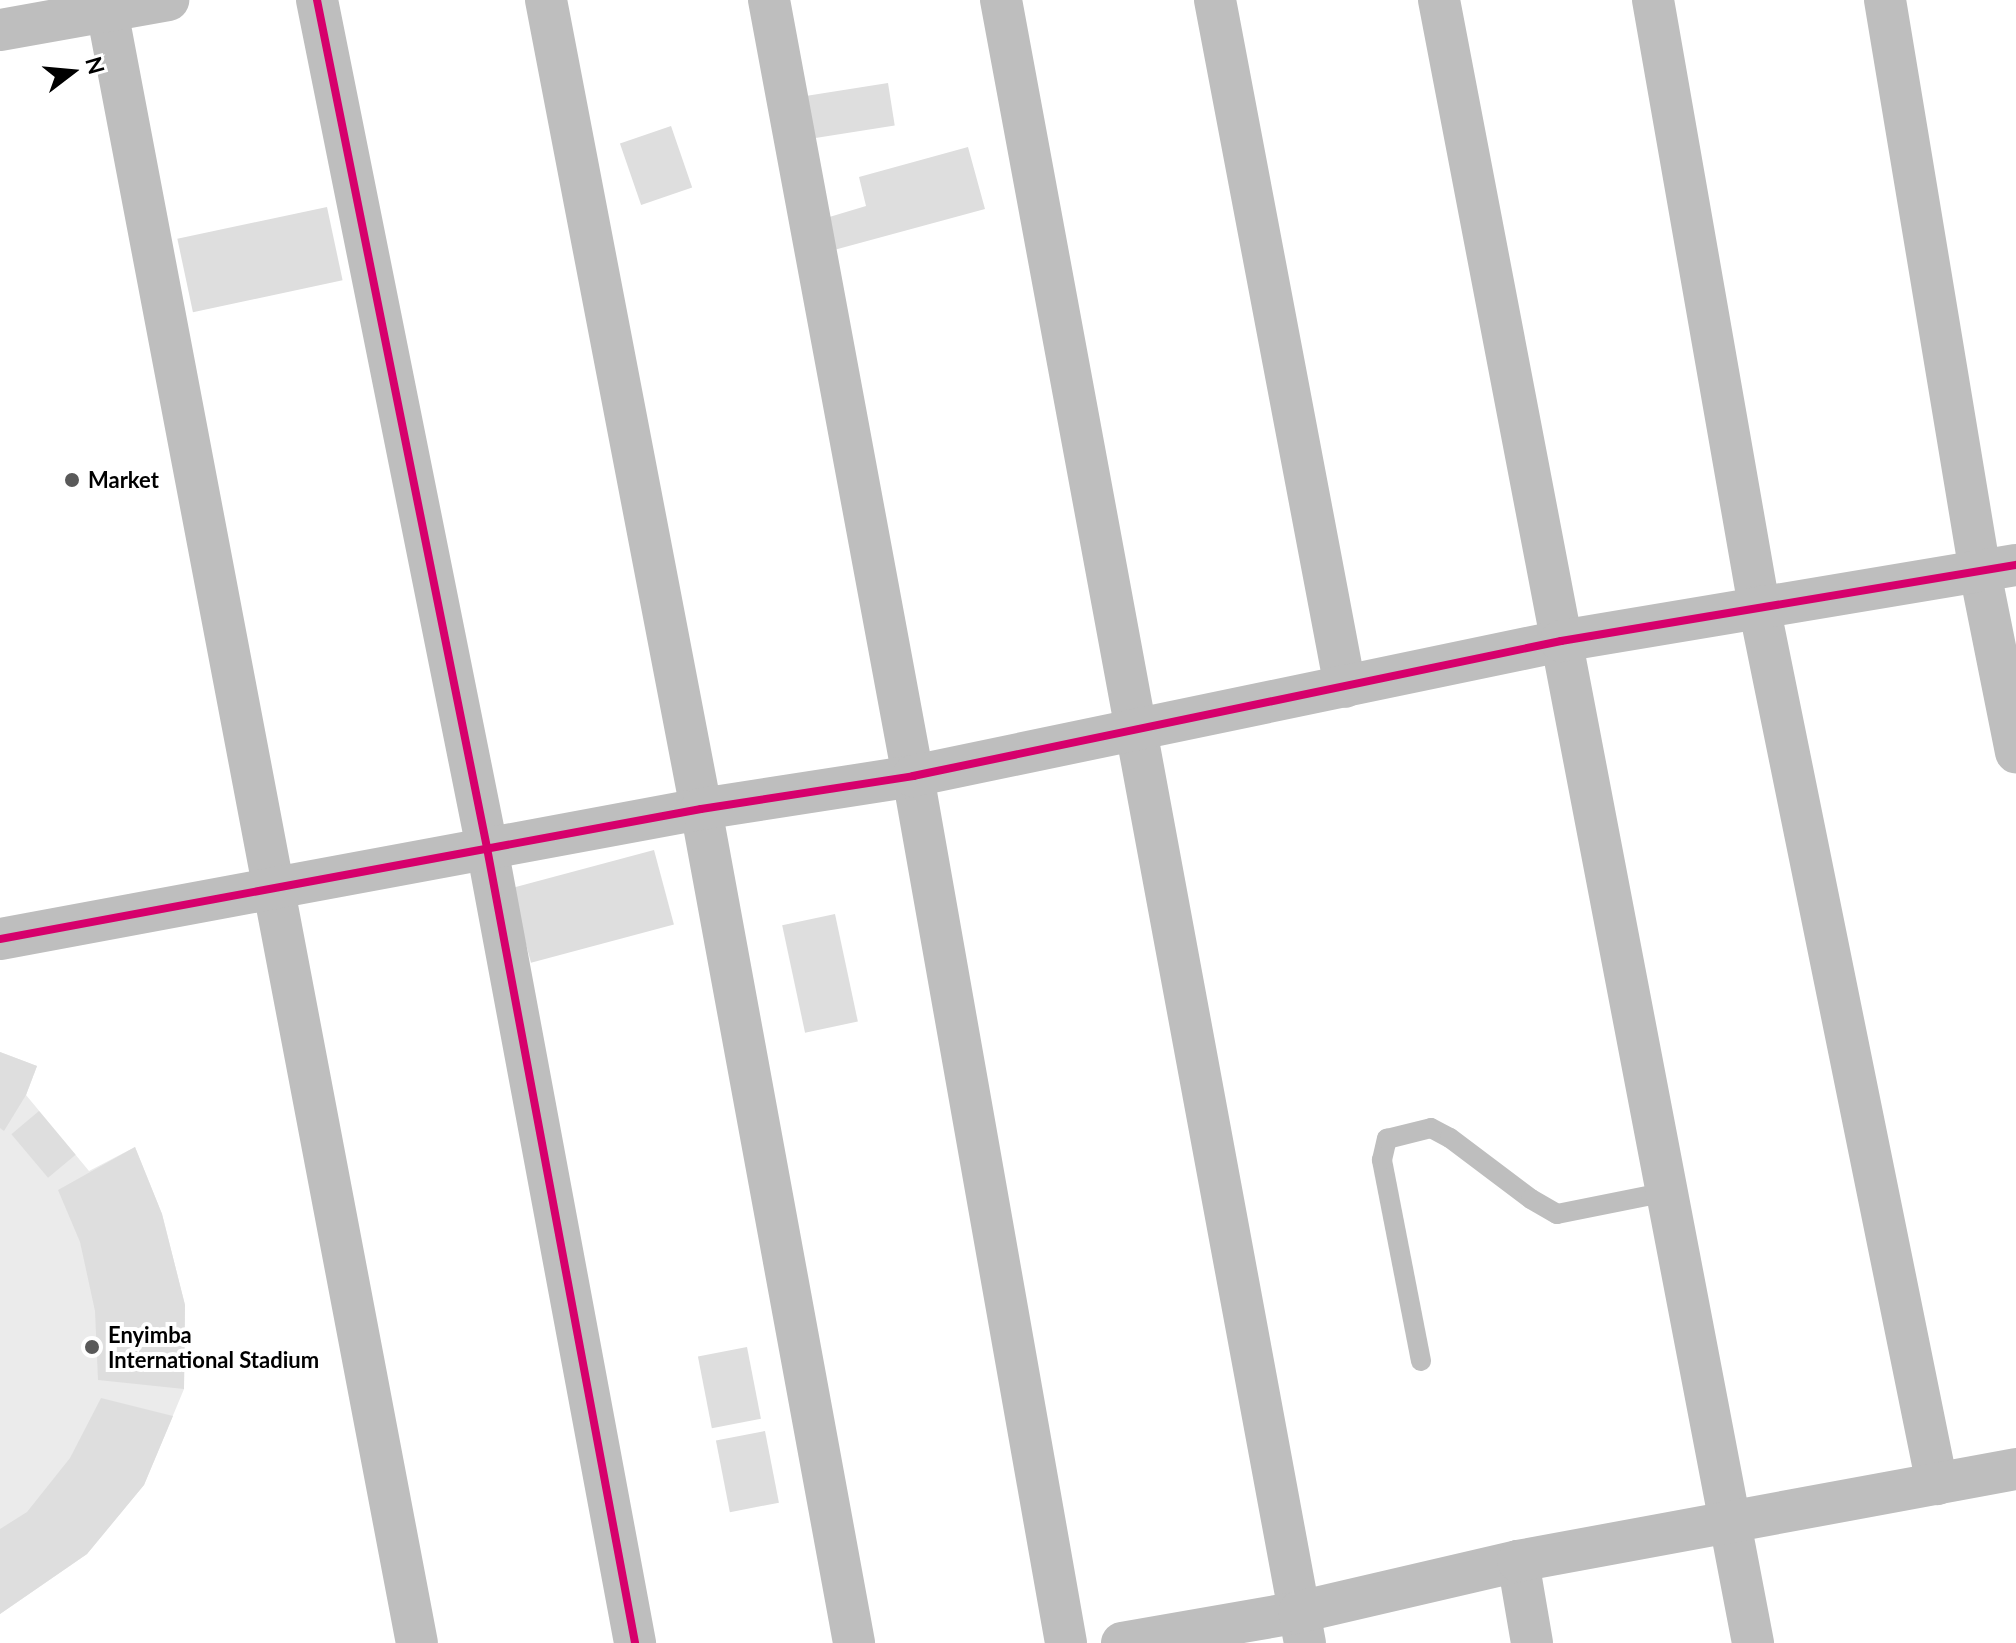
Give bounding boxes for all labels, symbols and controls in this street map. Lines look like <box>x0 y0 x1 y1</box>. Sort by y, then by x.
north arrow <box>32 32 112 112</box>
text: N <box>80 53 111 77</box>
place label: Market <box>88 467 159 493</box>
marker: Market <box>63 471 81 489</box>
place label: Enyimba International Stadium <box>108 1321 319 1372</box>
marker: Enyimba International Stadium <box>83 1338 101 1356</box>

